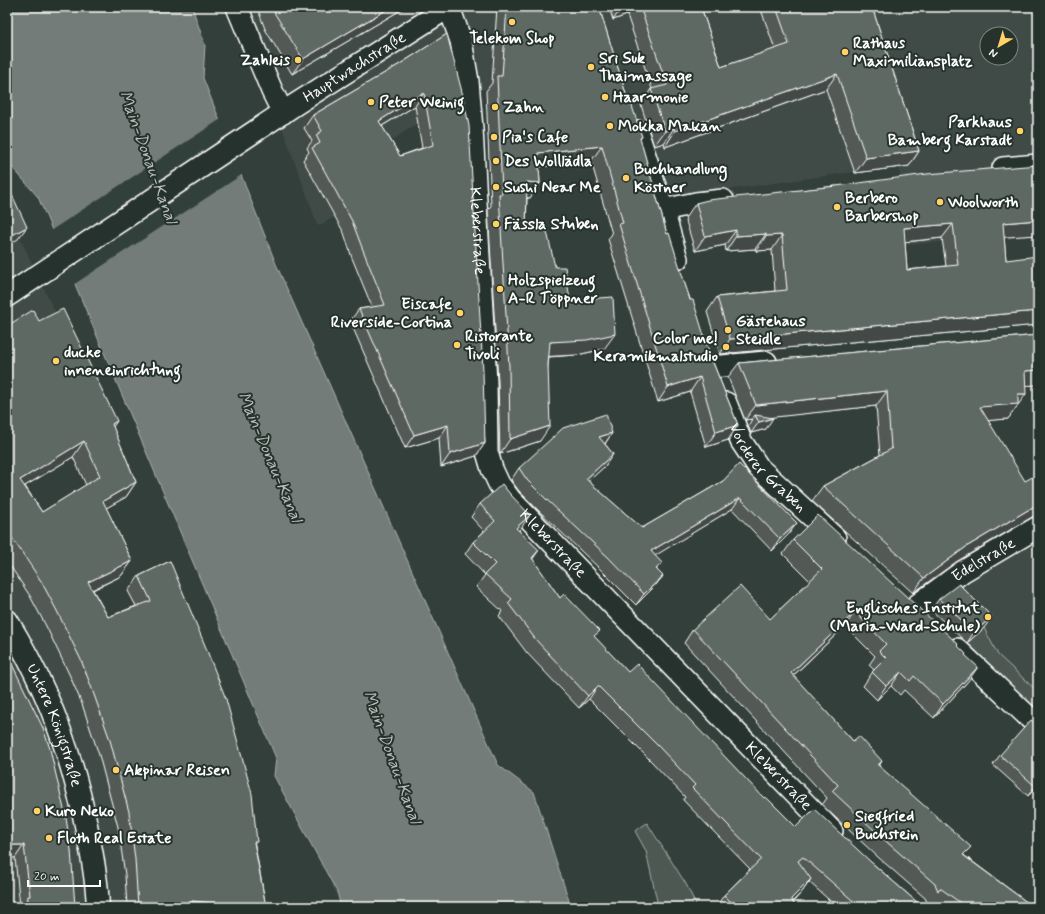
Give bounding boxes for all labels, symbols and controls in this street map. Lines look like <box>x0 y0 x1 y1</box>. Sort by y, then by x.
marker: Telekom Shop <box>507 17 517 27</box>
north arrow <box>979 26 1019 66</box>
street label: Hauptwachstraße <box>299 27 410 107</box>
place label: Telekom Shop <box>469 28 555 49</box>
place label: Rathaus Maximiliansplatz <box>853 33 973 72</box>
text: N <box>986 45 1001 61</box>
marker: Rathaus Maximiliansplatz <box>840 47 850 57</box>
place label: Sri Suk Thaimassage <box>599 48 692 89</box>
place label: Zahleis <box>240 50 291 71</box>
marker: Zahleis <box>293 55 303 65</box>
marker: Sri Suk Thaimassage <box>586 62 596 72</box>
place label: Haarmonie <box>613 87 689 108</box>
water label: Main-Donau-Kanal <box>114 88 183 229</box>
place label: Peter Weinig <box>379 92 464 115</box>
marker: Haarmonie <box>600 92 610 102</box>
marker: Peter Weinig <box>366 97 376 107</box>
place label: Zahn <box>503 97 545 118</box>
marker: Zahn <box>490 102 500 112</box>
place label: Parkhaus Bamberg Karstadt <box>888 112 1012 153</box>
place label: Mokka Makan <box>618 116 722 137</box>
marker: Mokka Makan <box>605 121 615 131</box>
marker: Parkhaus Bamberg Karstadt <box>1015 126 1025 136</box>
place label: Pia's Cafe <box>502 127 568 148</box>
marker: Pia's Cafe <box>489 132 499 142</box>
place label: Des Wolllädla <box>504 151 592 172</box>
marker: Des Wolllädla <box>491 156 501 166</box>
place label: Buchhandlung Köstner <box>634 159 727 198</box>
marker: Buchhandlung Köstner <box>621 173 631 183</box>
place label: Sushi Near Me <box>504 177 601 198</box>
marker: Sushi Near Me <box>491 182 501 192</box>
street label: Kleberstraße <box>465 186 491 276</box>
place label: Berbero Barbershop <box>845 188 919 227</box>
place label: Woolworth <box>947 192 1018 213</box>
marker: Woolworth <box>935 197 945 207</box>
marker: Berbero Barbershop <box>832 202 842 212</box>
place label: Fässla Stuben <box>504 214 598 235</box>
marker: Fässla Stuben <box>491 219 501 229</box>
place label: Holzspielzeug A-R Töppner <box>508 270 598 309</box>
marker: Holzspielzeug A-R Töppner <box>495 284 505 294</box>
place label: Eiscafe Riverside-Cortina <box>331 294 452 333</box>
marker: Eiscafe Riverside-Cortina <box>455 308 465 318</box>
place label: Gästehaus Steidle <box>736 311 806 350</box>
marker: Gästehaus Steidle <box>723 325 733 335</box>
place label: Ristorante Tivoli <box>465 326 533 365</box>
place label: Color me! Keramikmalstudio <box>594 328 718 367</box>
marker: Ristorante Tivoli <box>452 340 462 350</box>
place label: ducke inneneinrichtung <box>64 342 181 383</box>
marker: Color me! Keramikmalstudio <box>721 342 731 352</box>
marker: ducke inneneinrichtung <box>51 356 61 366</box>
water label: Main-Donau-Kanal <box>233 388 308 528</box>
street label: Vorderer Graben <box>724 419 811 517</box>
street label: Kleberstraße <box>515 505 591 582</box>
street label: Edelstraße <box>947 532 1019 587</box>
place label: Englisches Institut (Maria-Ward-Schule) <box>830 598 981 637</box>
marker: Englisches Institut (Maria-Ward-Schule) <box>983 612 993 622</box>
street label: Untere Königstraße <box>22 660 87 789</box>
water label: Main-Donau-Kanal <box>358 688 427 829</box>
street label: Kleberstraße <box>740 737 817 815</box>
place label: Akpinar Reisen <box>124 760 230 781</box>
marker: Akpinar Reisen <box>111 765 121 775</box>
place label: Kuro Neko <box>45 801 114 822</box>
marker: Kuro Neko <box>32 806 42 816</box>
place label: Siegfried Buchstein <box>855 806 918 845</box>
marker: Siegfried Buchstein <box>842 820 852 830</box>
place label: Floth Real Estate <box>57 828 171 849</box>
marker: Floth Real Estate <box>44 833 54 843</box>
scale bar <box>28 862 100 888</box>
text: 20 m <box>34 869 60 885</box>

